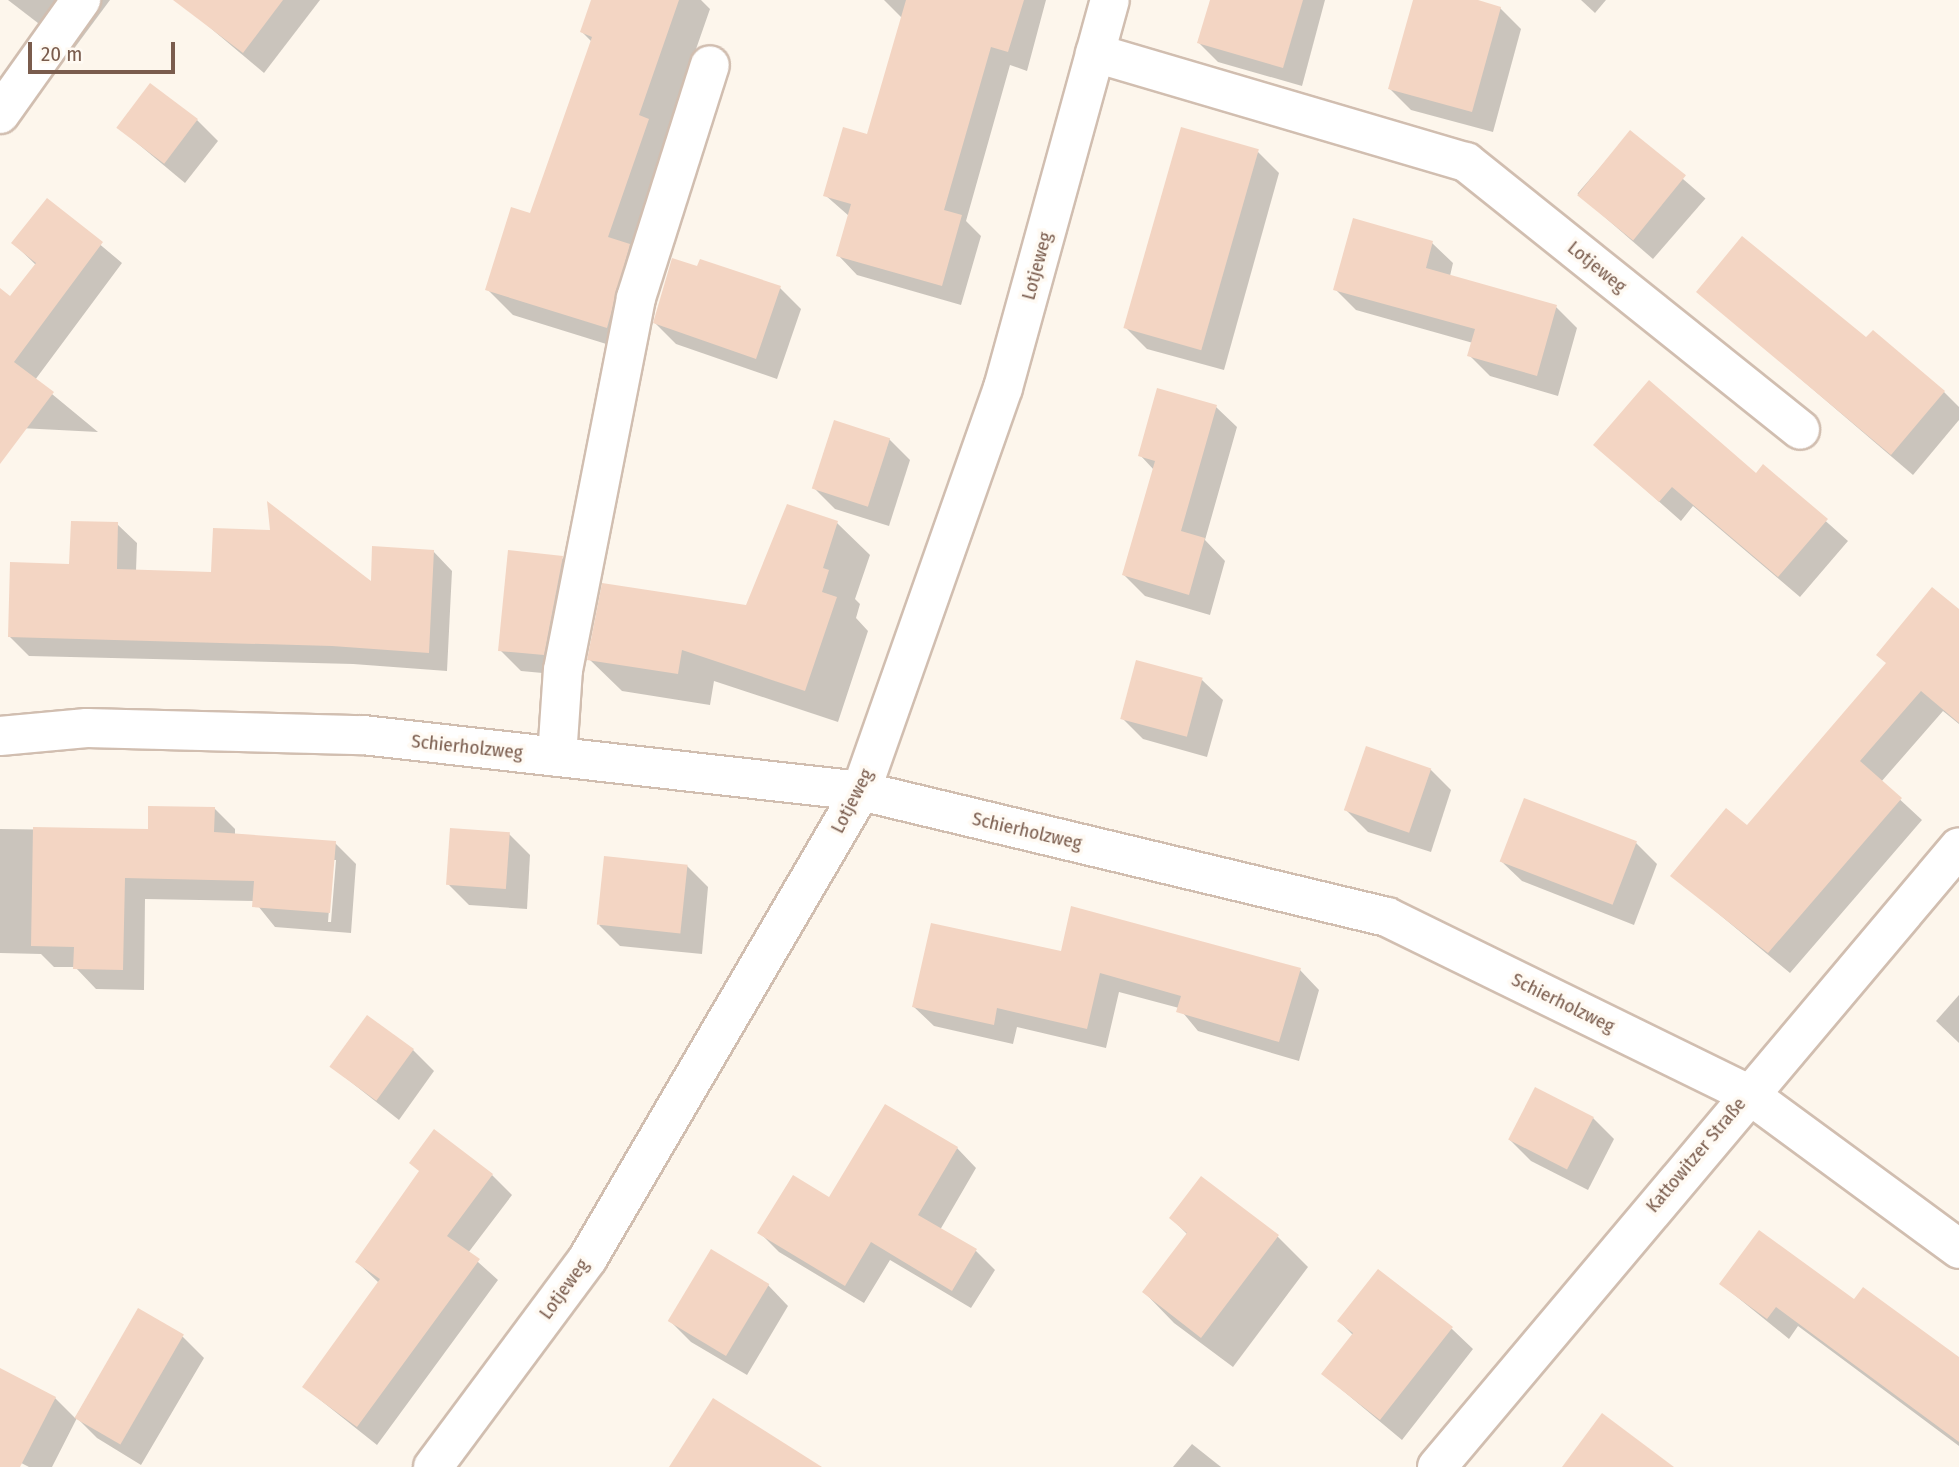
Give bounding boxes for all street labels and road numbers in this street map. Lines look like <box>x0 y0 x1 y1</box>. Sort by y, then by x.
street label: Lotjeweg <box>1017 230 1057 302</box>
street label: Lotjeweg <box>1563 236 1631 298</box>
street label: Schierholzweg <box>410 730 524 764</box>
street label: Lotjeweg <box>826 765 878 837</box>
street label: Schierholzweg <box>970 807 1084 855</box>
street label: Schierholzweg <box>1508 968 1618 1038</box>
street label: Kattowitzer Straße <box>1641 1093 1751 1217</box>
street label: Lotjeweg <box>534 1254 594 1324</box>

